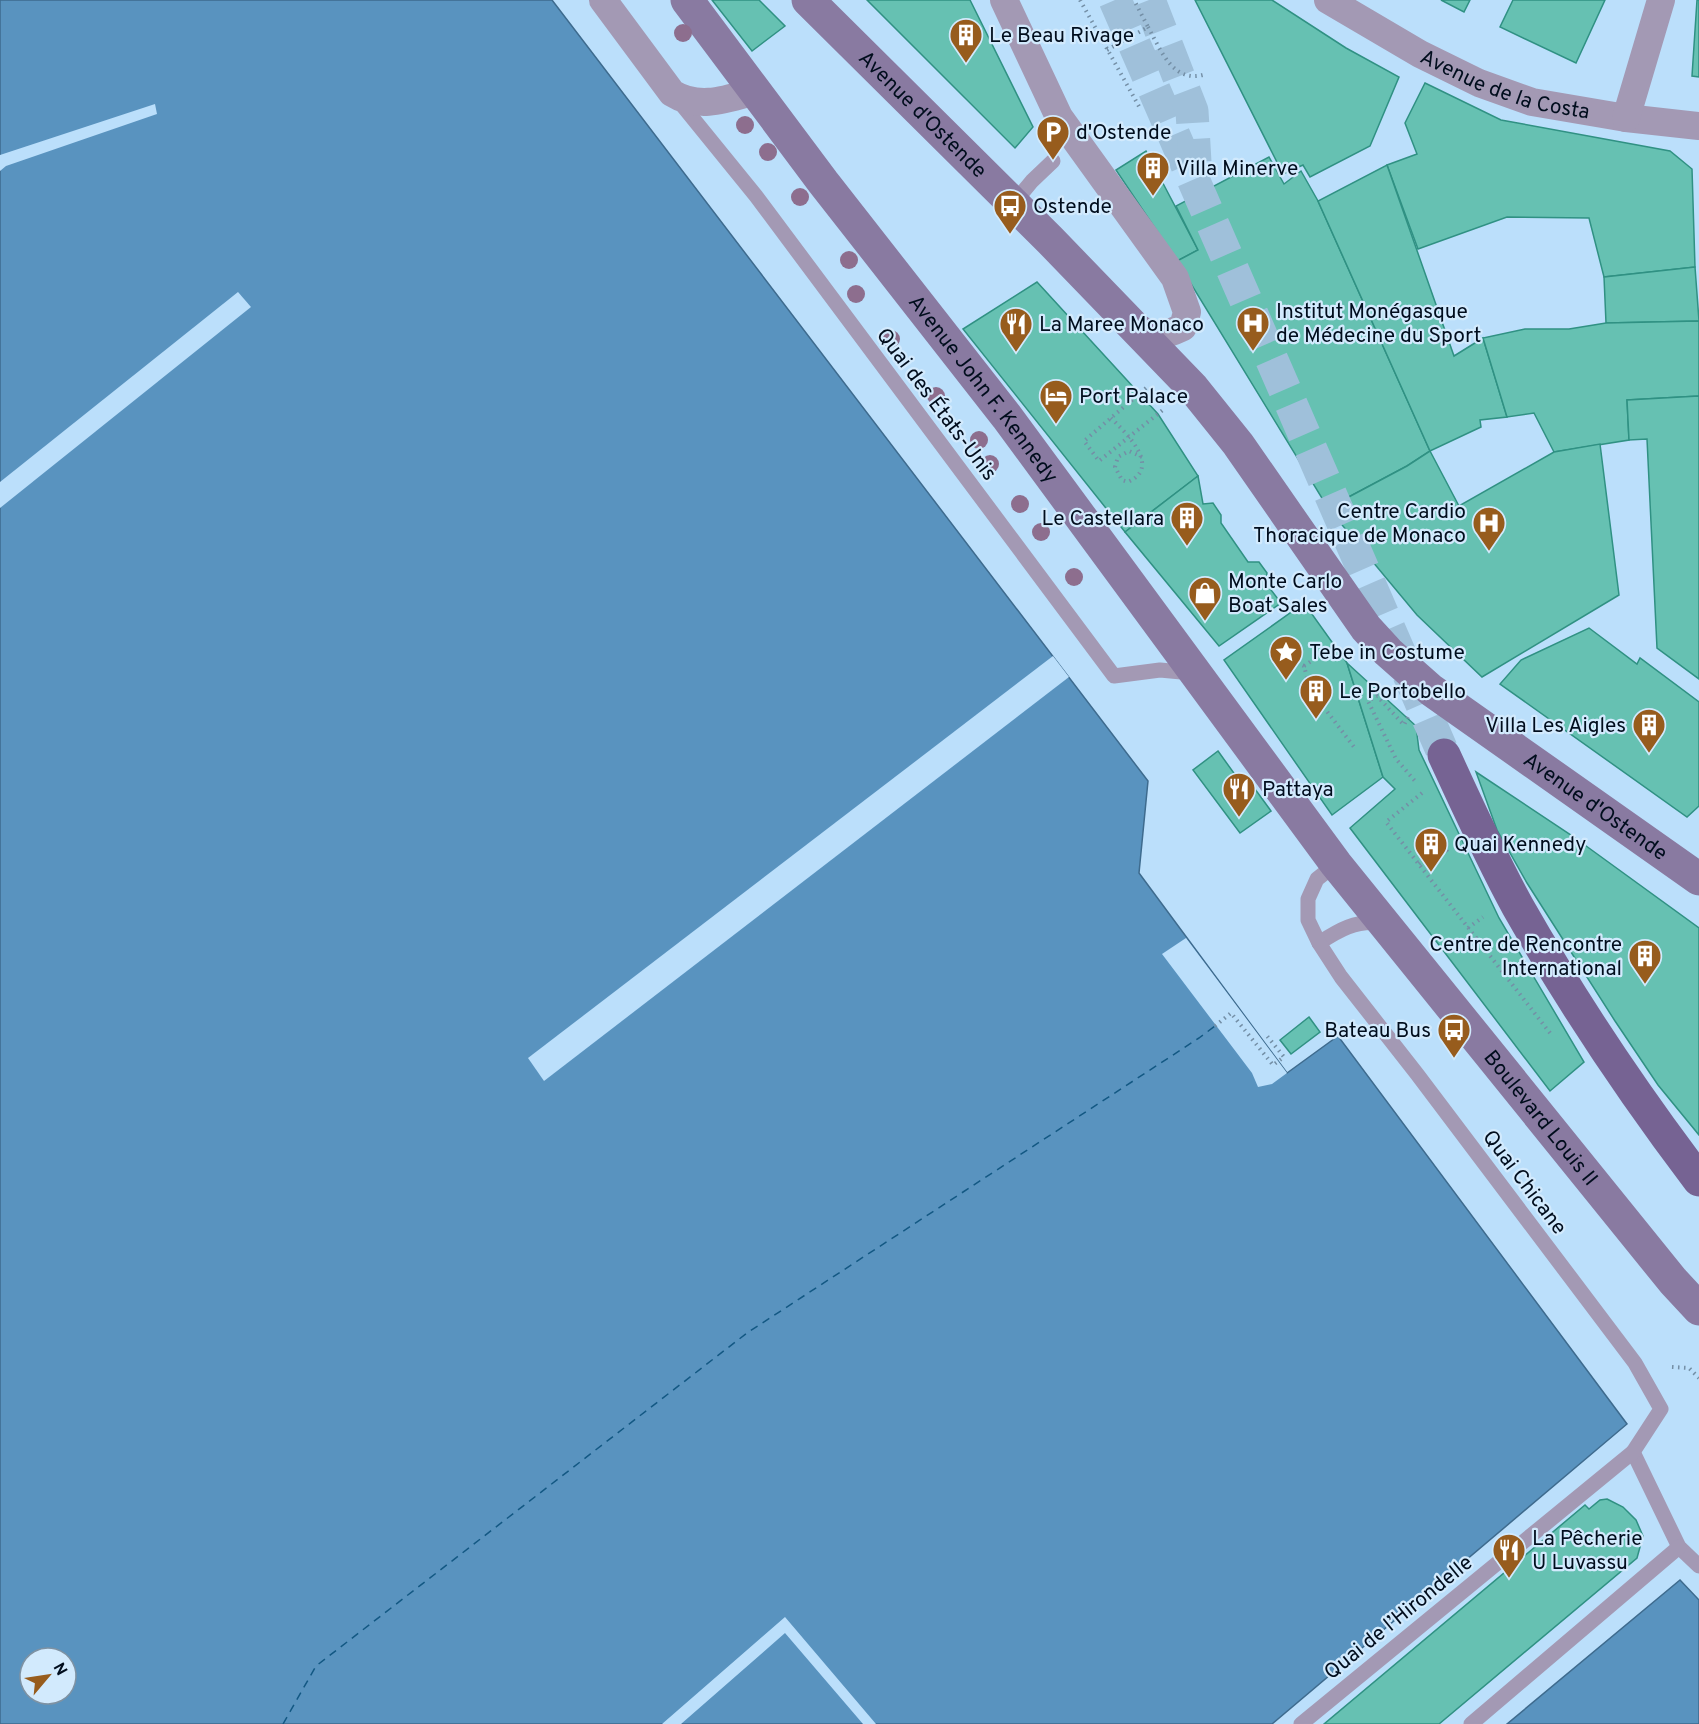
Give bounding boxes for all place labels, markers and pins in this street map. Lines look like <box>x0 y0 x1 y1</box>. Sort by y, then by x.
building icon: Le Beau Rivage <box>948 17 984 64</box>
place label: Le Beau Rivage <box>989 23 1134 50</box>
parking icon: d'Ostende <box>1035 114 1071 161</box>
place label: d'Ostende <box>1076 120 1171 147</box>
building icon: Villa Minerve <box>1135 150 1171 197</box>
place label: Villa Minerve <box>1176 156 1298 183</box>
bus stop icon: Ostende <box>992 188 1028 235</box>
place label: Ostende <box>1033 194 1112 221</box>
place label: Institut Monégasque de Médecine du Sport <box>1276 299 1481 350</box>
hospital icon: Institut Monégasque de Médecine du Sport <box>1235 305 1271 352</box>
restaurant icon: La Maree Monaco <box>998 306 1034 353</box>
place label: La Maree Monaco <box>1039 312 1204 339</box>
hotel icon: Port Palace <box>1038 378 1074 425</box>
place label: Port Palace <box>1079 384 1188 411</box>
place label: Centre Cardio Thoracique de Monaco <box>1253 499 1466 550</box>
building icon: Le Castellara <box>1169 500 1205 547</box>
hospital icon: Centre Cardio Thoracique de Monaco <box>1471 505 1507 552</box>
place label: Le Castellara <box>1042 506 1164 533</box>
place label: Monte Carlo Boat Sales <box>1228 569 1342 620</box>
shop icon: Monte Carlo Boat Sales <box>1187 575 1223 622</box>
place icon: Tebe in Costume <box>1268 634 1304 681</box>
place label: Tebe in Costume <box>1309 640 1465 667</box>
building icon: Le Portobello <box>1298 673 1334 720</box>
place label: Le Portobello <box>1339 679 1466 706</box>
building icon: Villa Les Aigles <box>1631 707 1667 754</box>
place label: Villa Les Aigles <box>1485 713 1626 740</box>
restaurant icon: Pattaya <box>1221 771 1257 818</box>
place label: Pattaya <box>1262 777 1334 804</box>
building icon: Quai Kennedy <box>1413 826 1449 873</box>
place label: Quai Kennedy <box>1454 832 1586 859</box>
place label: Centre de Rencontre International <box>1429 932 1622 983</box>
building icon: Centre de Rencontre International <box>1627 938 1663 985</box>
bus stop icon: Bateau Bus <box>1436 1012 1472 1059</box>
place label: Bateau Bus <box>1324 1018 1431 1045</box>
place label: La Pêcherie U Luvassu <box>1532 1526 1642 1577</box>
restaurant icon: La Pêcherie U Luvassu <box>1491 1532 1527 1579</box>

